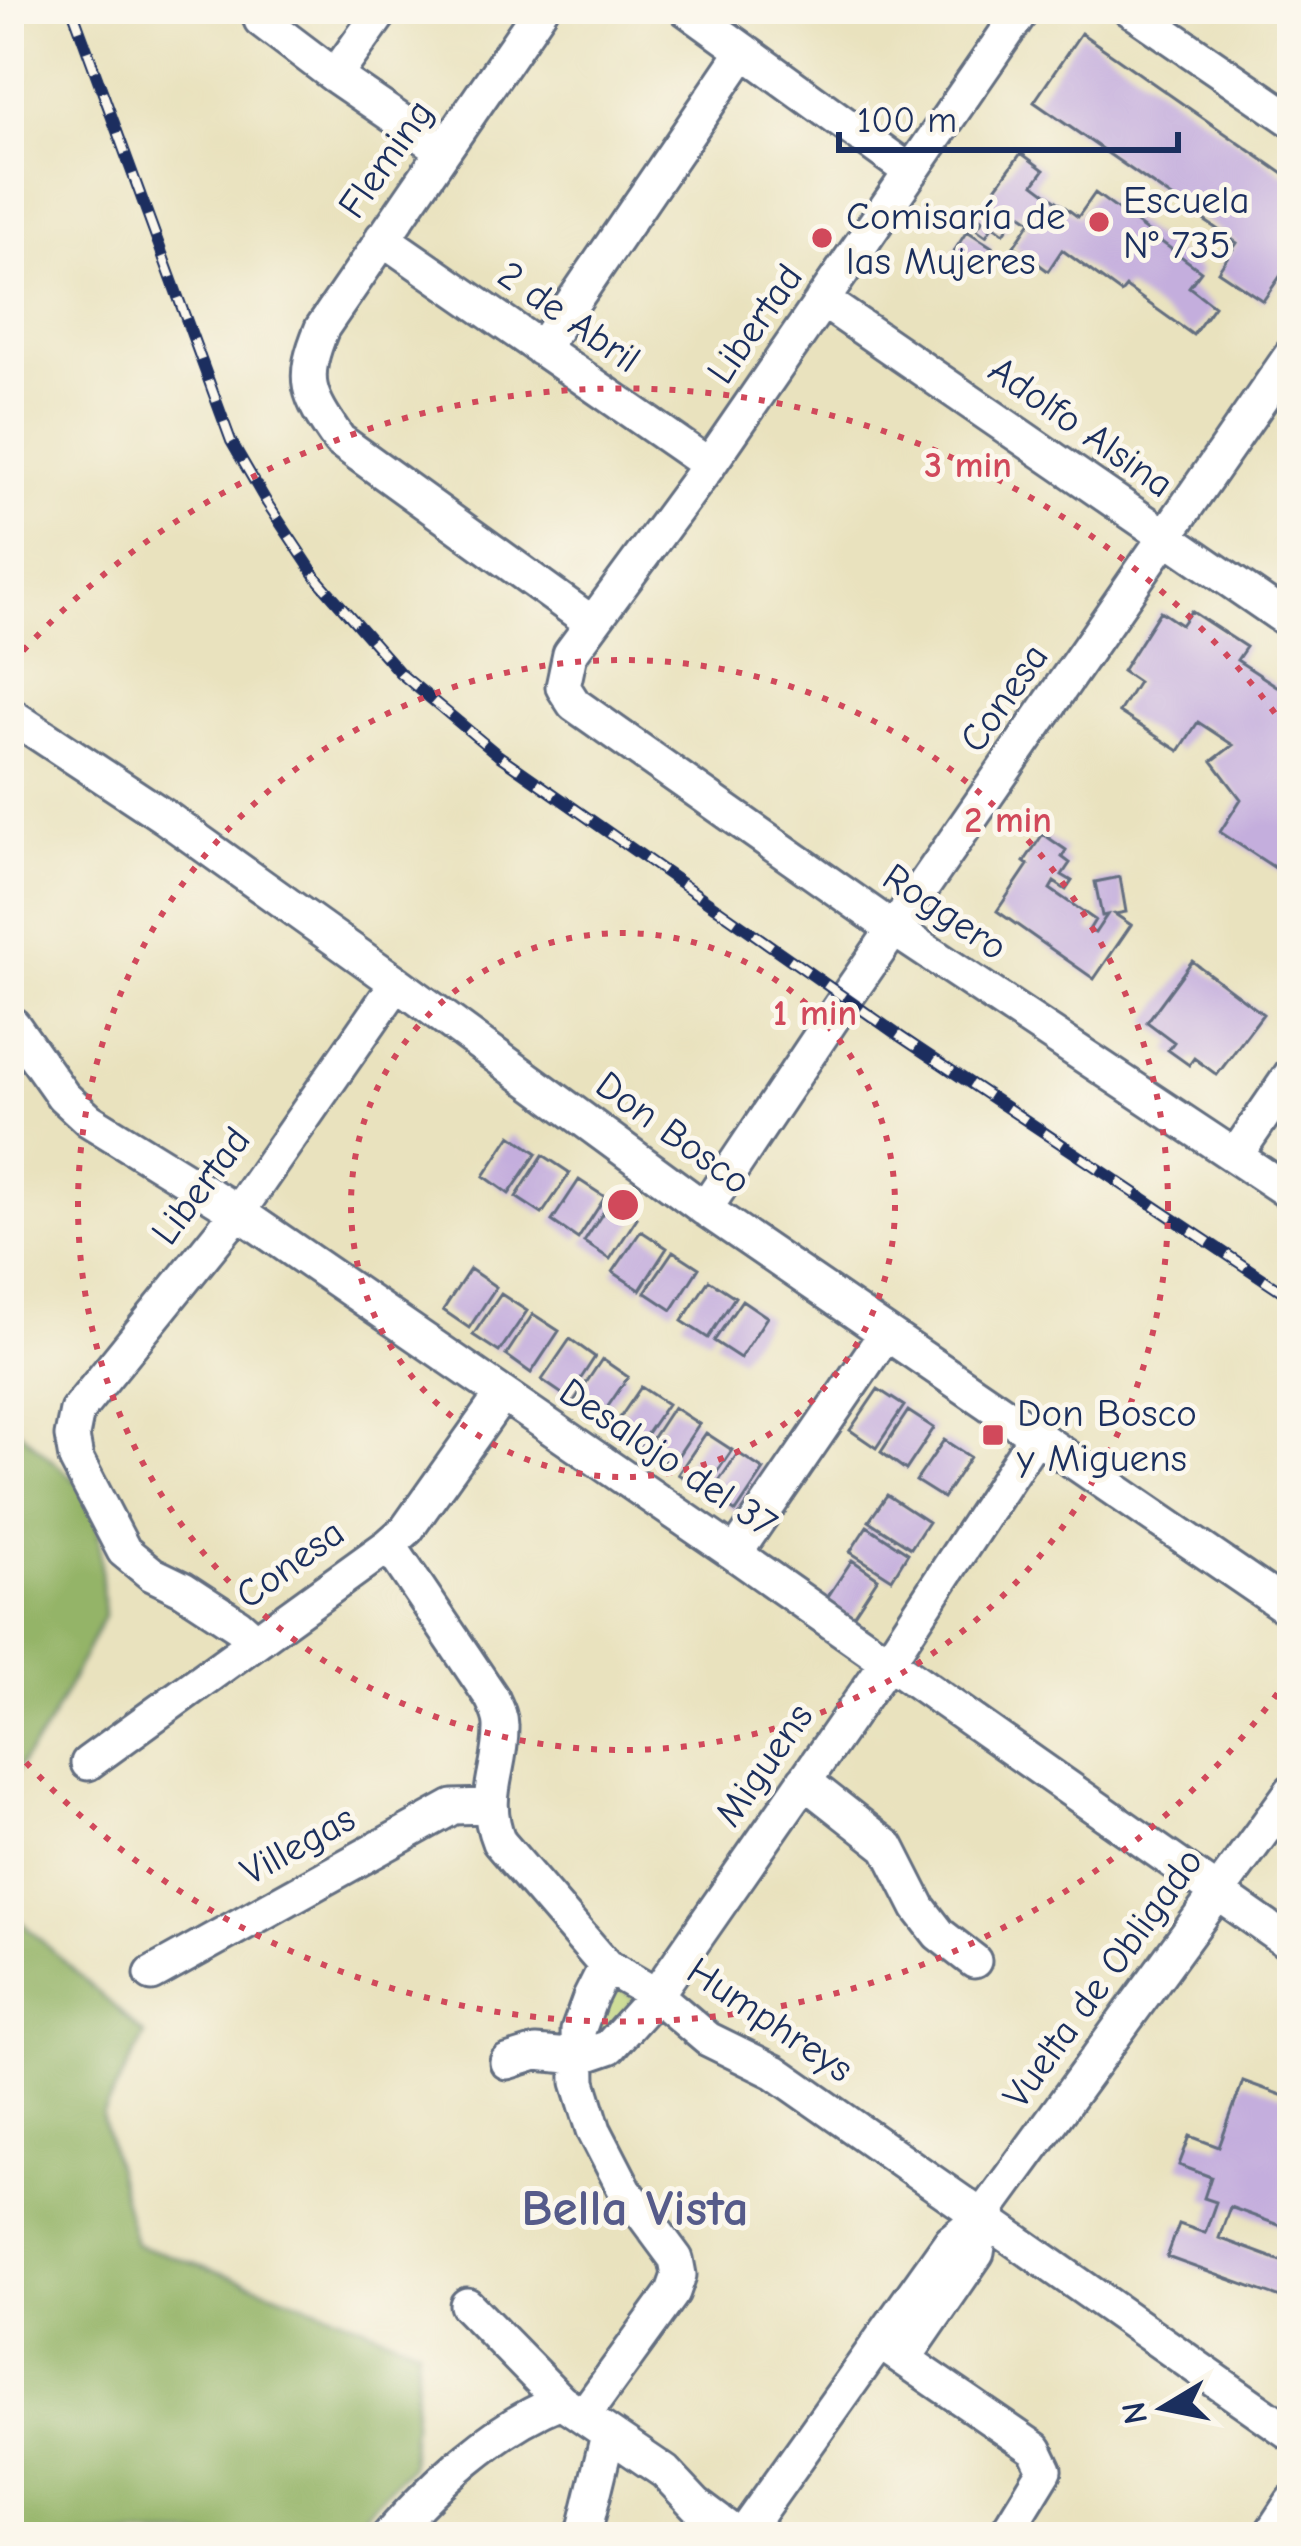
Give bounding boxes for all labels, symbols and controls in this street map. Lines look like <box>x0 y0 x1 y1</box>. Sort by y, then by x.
scale bar <box>839 78 1178 152</box>
street label: Fleming <box>329 91 443 227</box>
text: 100 m <box>857 100 957 141</box>
place label: Escuela N° 735 <box>1123 178 1250 268</box>
place label: Comisaría de las Mujeres <box>846 194 1066 284</box>
marker: Escuela N° 735 <box>1086 209 1112 235</box>
marker: Comisaría de las Mujeres <box>809 225 835 251</box>
street label: 2 de Abril <box>489 252 649 382</box>
street label: Libertad <box>698 256 812 392</box>
street label: Adolfo Alsina <box>980 347 1182 507</box>
text: 3 min <box>924 445 1012 486</box>
street label: Conesa <box>951 635 1057 761</box>
text: 2 min <box>964 800 1052 841</box>
street label: Roggero <box>874 854 1016 970</box>
text: 1 min <box>773 993 857 1034</box>
street label: Don Bosco <box>587 1062 759 1204</box>
street label: Libertad <box>142 1119 260 1253</box>
centre of rings <box>602 1184 644 1226</box>
street label: Desalojo del 37 <box>551 1369 785 1547</box>
place label: Don Bosco y Miguens <box>1016 1391 1197 1481</box>
marker: Don Bosco y Miguens <box>980 1422 1006 1448</box>
street label: Conesa <box>227 1510 353 1618</box>
street label: Miguens <box>706 1695 822 1835</box>
street label: Villegas <box>233 1795 363 1895</box>
street label: Vuelta de Obligado <box>994 1839 1212 2117</box>
street label: Humphreys <box>679 1948 861 2092</box>
district label: Bella Vista <box>521 2179 749 2238</box>
north arrow <box>1103 2348 1223 2468</box>
text: N <box>1114 2399 1155 2427</box>

